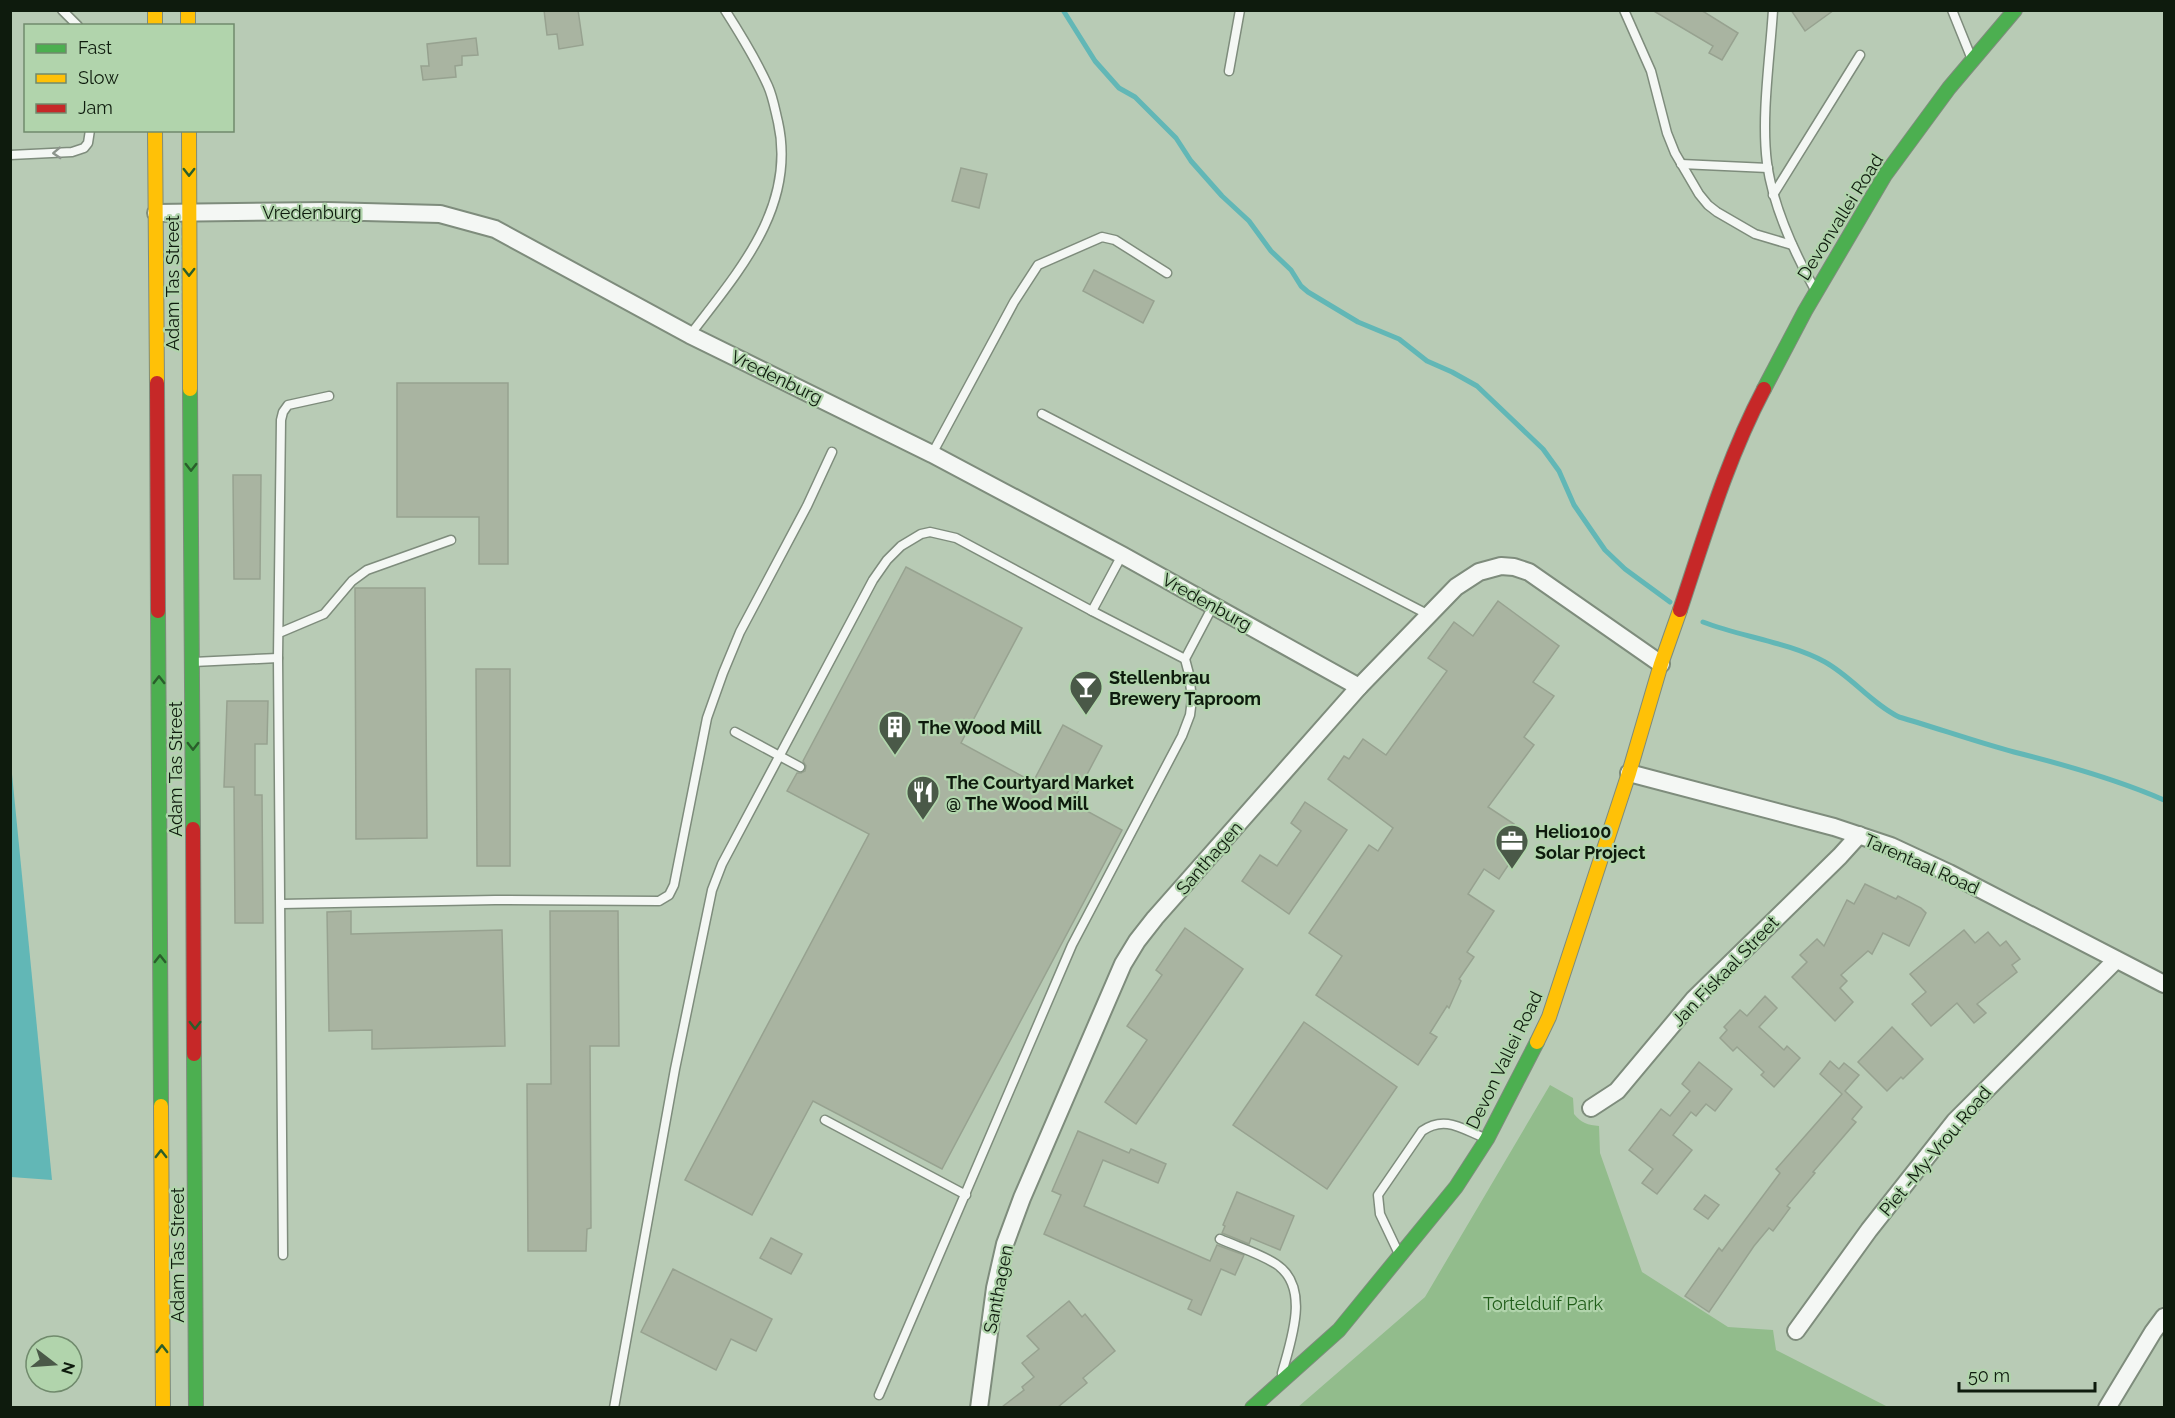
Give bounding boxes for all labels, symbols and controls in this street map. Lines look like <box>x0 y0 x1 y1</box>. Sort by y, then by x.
legend <box>24 24 234 132</box>
text: Fast <box>78 37 112 58</box>
text: Slow <box>78 67 119 88</box>
text: Jam <box>78 97 113 118</box>
one-way arrow <box>53 147 62 160</box>
street label: Devonvallei Road <box>1793 150 1887 284</box>
one-way arrow <box>183 168 195 177</box>
street label: Vredenburg <box>262 202 362 223</box>
street label: Adam Tas Street <box>162 215 183 351</box>
one-way arrow <box>183 268 196 277</box>
street label: Vredenburg <box>728 346 826 408</box>
one-way arrow <box>185 463 197 472</box>
street label: Vredenburg <box>1158 569 1256 635</box>
place label: Stellenbrau Brewery Taproom <box>1109 667 1261 709</box>
bar icon: Stellenbrau Brewery Taproom <box>1068 669 1104 716</box>
one-way arrow <box>153 676 165 685</box>
street label: Adam Tas Street <box>165 701 186 837</box>
building icon: The Wood Mill <box>877 709 913 756</box>
place label: The Wood Mill <box>918 717 1042 738</box>
one-way arrow <box>187 742 199 751</box>
place label: The Courtyard Market @ The Wood Mill <box>946 772 1134 814</box>
restaurant icon: The Courtyard Market @ The Wood Mill <box>905 774 941 821</box>
street label: Santhagen <box>1172 817 1246 899</box>
place label: Helio100 Solar Project <box>1535 821 1645 863</box>
office icon: Helio100 Solar Project <box>1494 823 1530 870</box>
street label: Tarentaal Road <box>1861 829 1983 899</box>
street label: Jan Fiskaal Street <box>1667 912 1783 1030</box>
one-way arrow <box>154 955 166 964</box>
street label: Devon Vallei Road <box>1462 988 1546 1132</box>
one-way arrow <box>189 1021 201 1030</box>
street label: Piet -My-Vrou Road <box>1875 1082 1995 1220</box>
one-way arrow <box>155 1150 167 1159</box>
street label: Adam Tas Street <box>167 1187 188 1323</box>
street label: Santhagen <box>979 1243 1017 1335</box>
park label: Tortelduif Park <box>1483 1293 1603 1314</box>
north arrow <box>24 1334 84 1394</box>
one-way arrow <box>156 1345 168 1354</box>
scale bar <box>1959 1355 2096 1393</box>
text: N <box>57 1360 79 1377</box>
text: 50 m <box>1968 1365 2010 1386</box>

